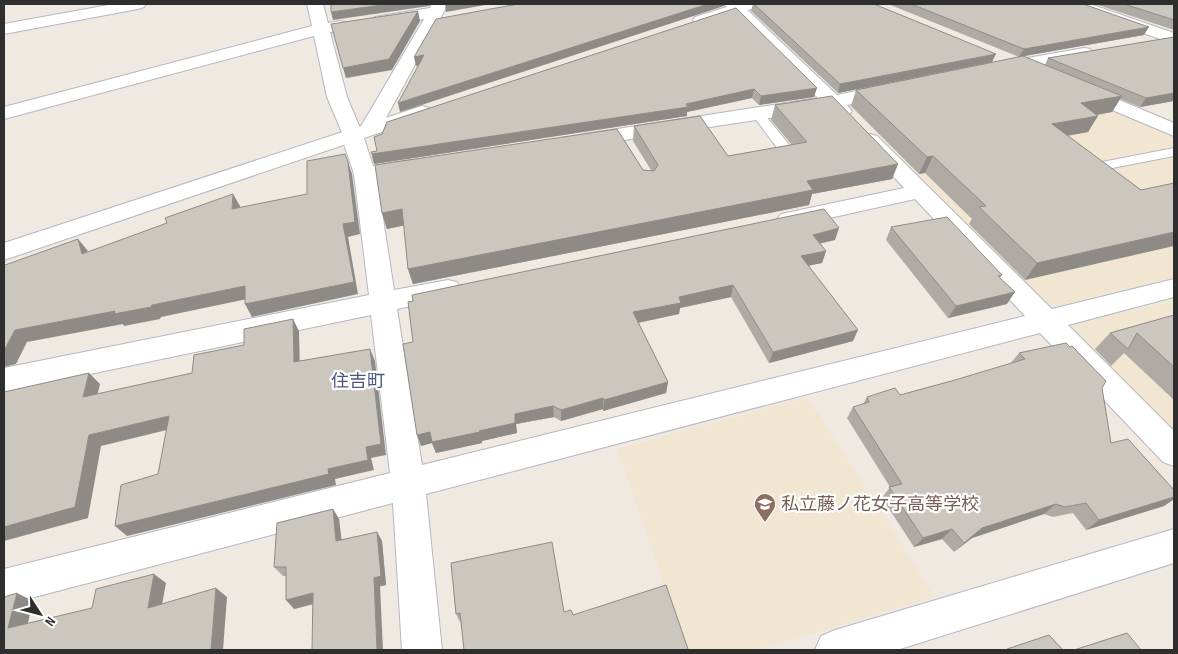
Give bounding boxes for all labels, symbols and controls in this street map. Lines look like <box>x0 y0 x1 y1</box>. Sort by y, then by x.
district label: 住吉町 <box>331 371 385 392</box>
school or university icon: 私立藤ノ花女子高等学校 <box>753 492 777 523</box>
place label: 私立藤ノ花女子高等学校 <box>781 494 979 515</box>
north arrow <box>15 589 65 639</box>
text: N <box>41 613 59 629</box>

